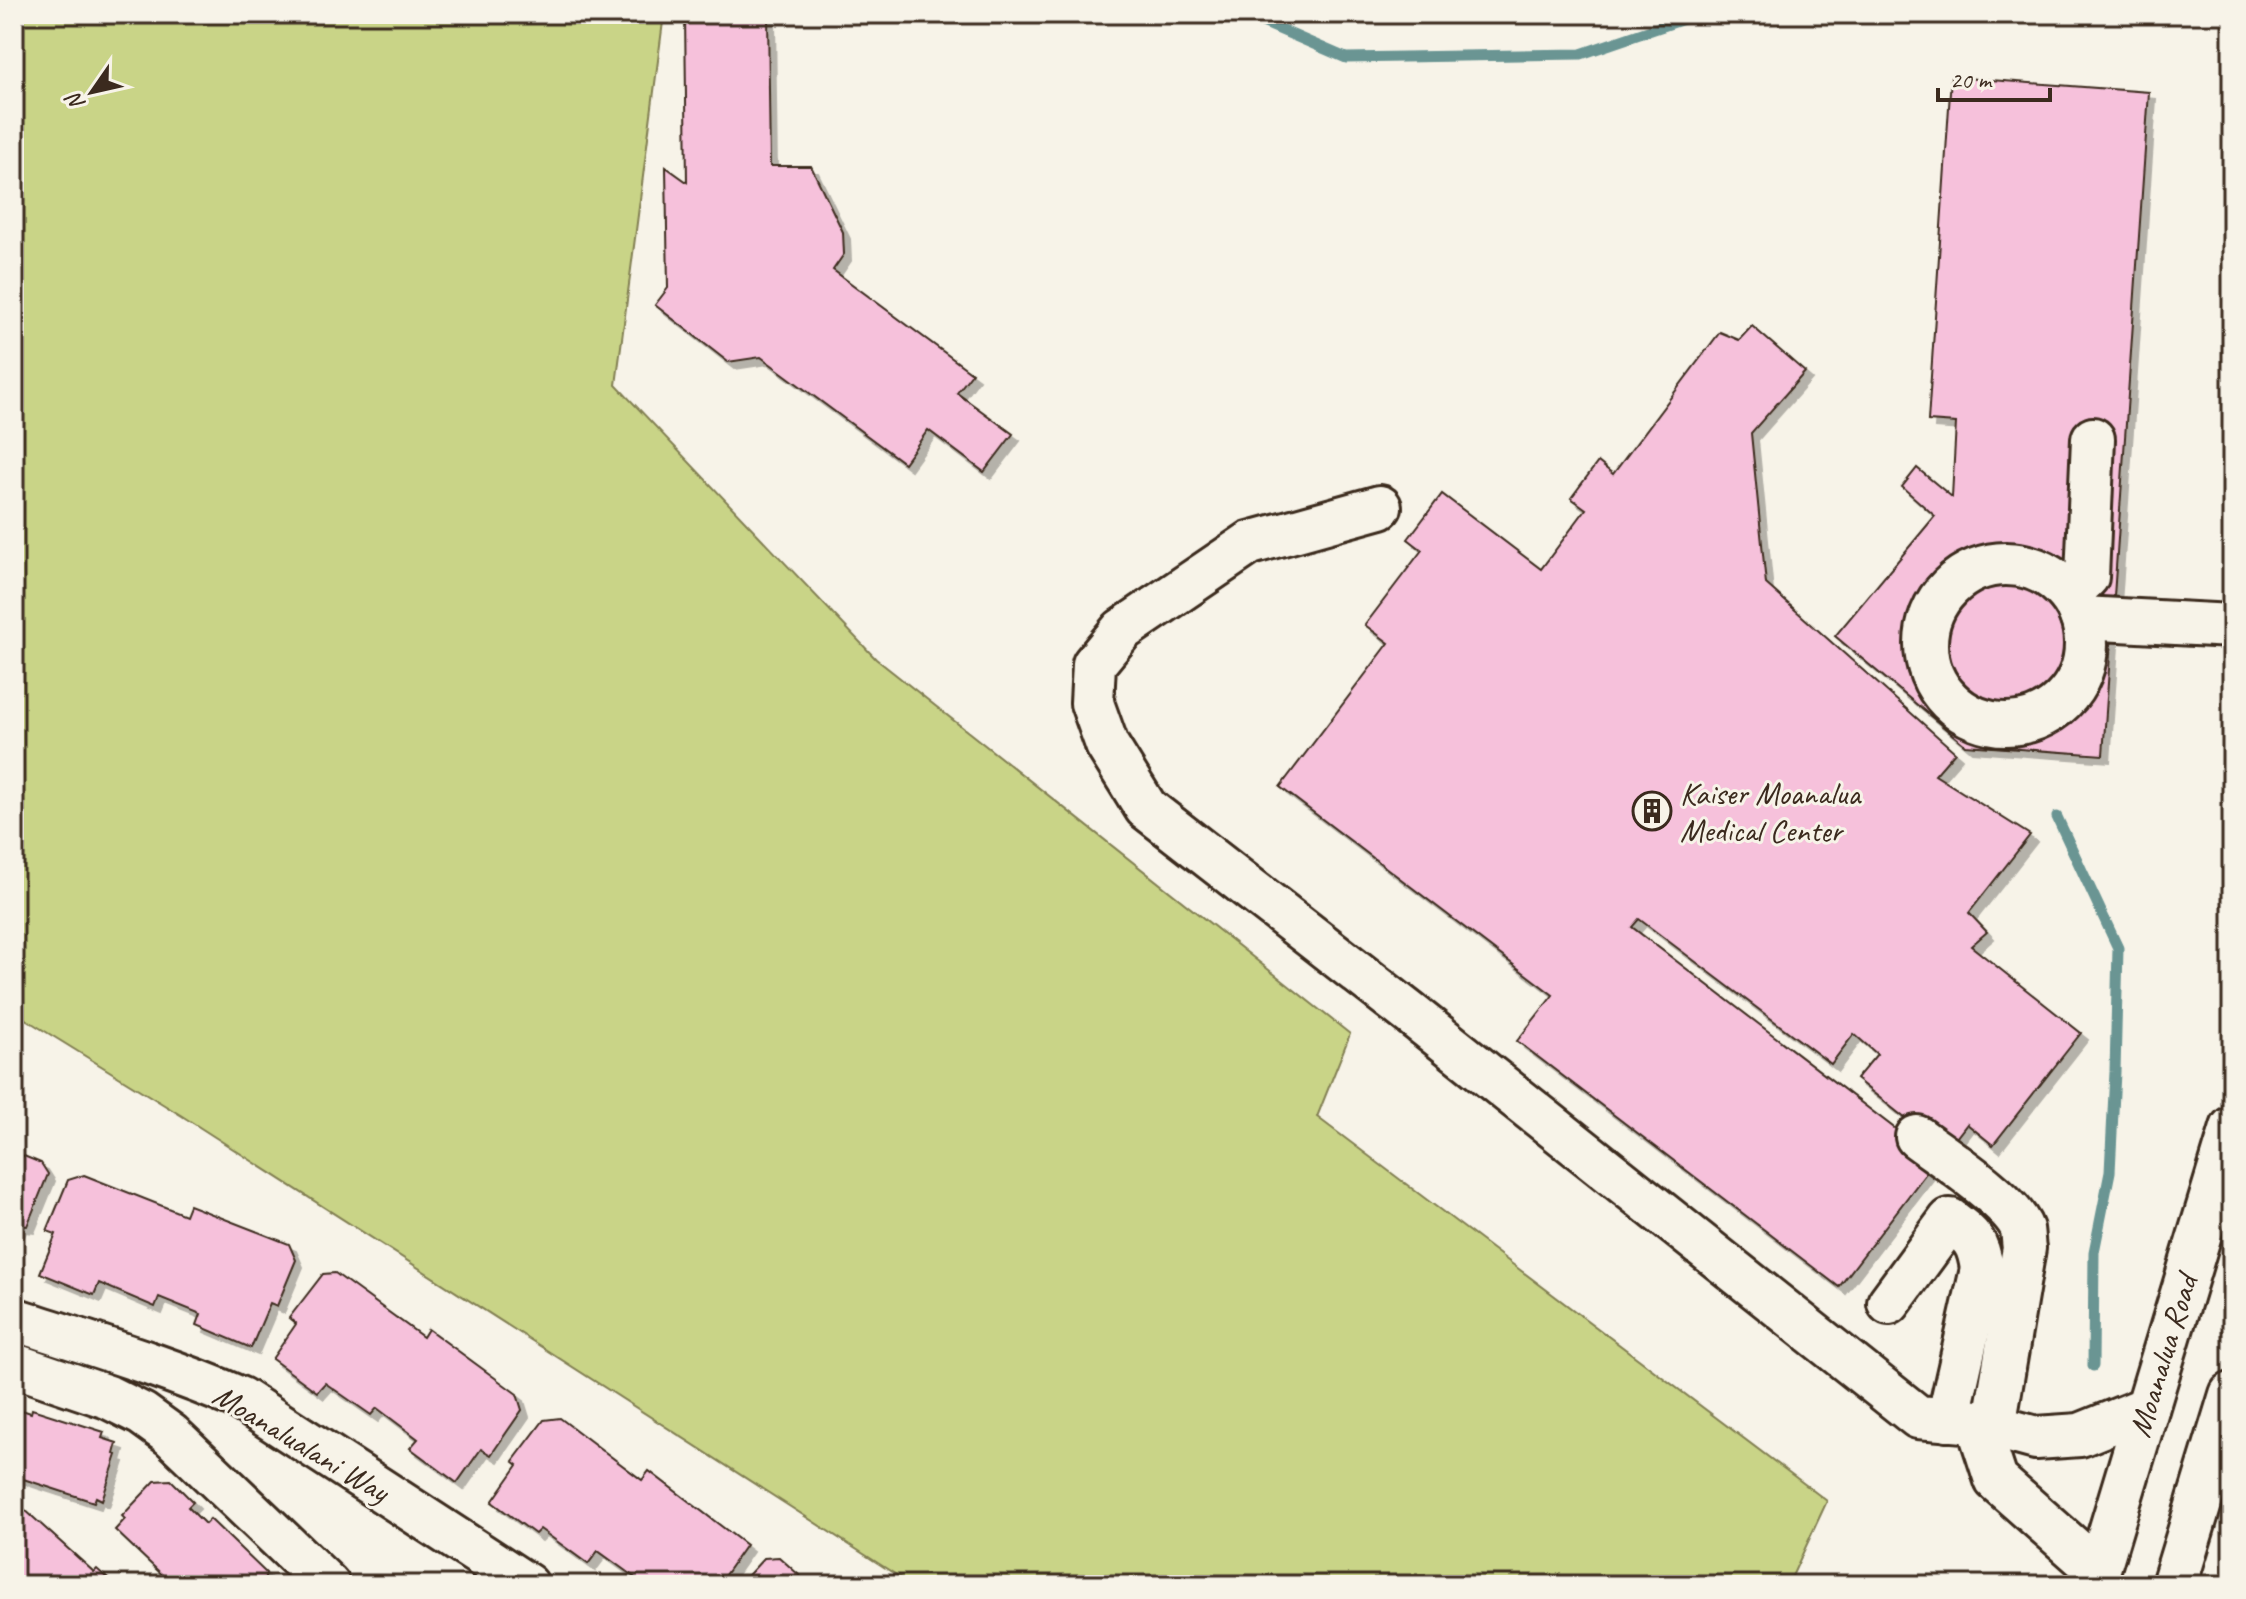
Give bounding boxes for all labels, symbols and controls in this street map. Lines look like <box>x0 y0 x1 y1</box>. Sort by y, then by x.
north arrow <box>52 52 132 132</box>
scale bar <box>1938 52 2050 102</box>
text: 20 m <box>1950 65 1993 95</box>
text: N <box>59 86 92 116</box>
place label: Kaiser Moanalua Medical Center <box>1680 773 1862 851</box>
building icon: Kaiser Moanalua Medical Center <box>1631 790 1673 832</box>
street label: Moanalua Road <box>2119 1266 2208 1442</box>
street label: Moanalualani Way <box>205 1374 398 1513</box>

